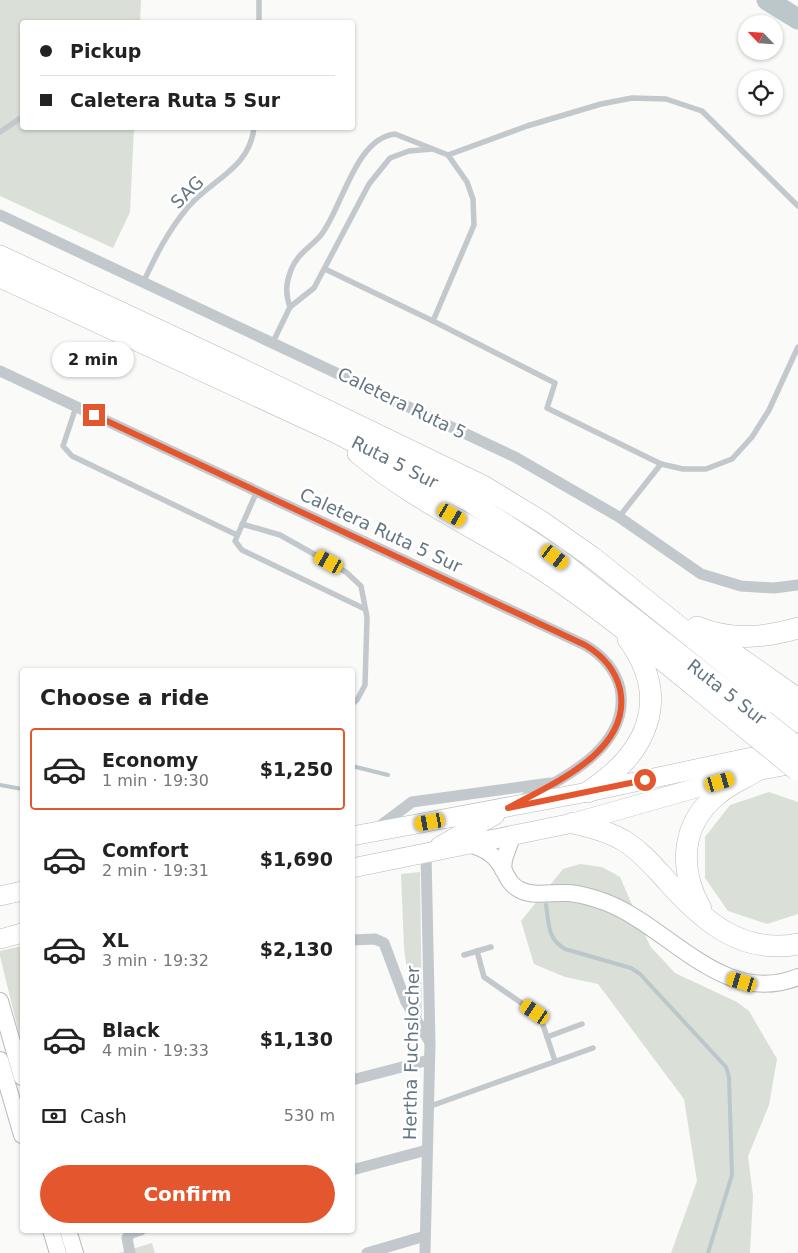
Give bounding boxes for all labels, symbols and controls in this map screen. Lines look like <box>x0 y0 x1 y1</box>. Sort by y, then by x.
north arrow <box>738 15 782 60</box>
map controls <box>738 15 783 115</box>
text: Pickup <box>70 40 141 62</box>
button: locate <box>738 70 783 115</box>
text: Caletera Ruta 5 Sur <box>70 89 280 111</box>
street label: SAG <box>166 171 208 213</box>
callout: 2 min <box>53 342 135 378</box>
text: 2 min <box>68 350 118 369</box>
street label: Caletera Ruta 5 <box>334 363 470 443</box>
route end <box>83 404 105 426</box>
street label: Ruta 5 Sur <box>348 431 442 493</box>
street label: Caletera Ruta 5 Sur <box>297 483 466 577</box>
car <box>435 501 468 529</box>
car <box>538 542 571 572</box>
car <box>312 548 345 576</box>
street label: Ruta 5 Sur <box>683 655 771 730</box>
text: Choose a ride <box>40 685 209 710</box>
icon: car <box>42 747 87 792</box>
text: Economy <box>102 749 198 771</box>
text: $1,250 <box>260 758 333 780</box>
route start <box>634 769 656 791</box>
text: 1 min · 19:30 <box>102 771 209 790</box>
car <box>703 771 736 793</box>
car <box>413 812 446 832</box>
icon: car <box>42 837 87 882</box>
text: Comfort <box>102 839 189 861</box>
text: $1,690 <box>260 848 333 870</box>
text: 2 min · 19:31 <box>102 861 209 880</box>
icon: car <box>42 927 87 972</box>
text: XL <box>102 929 129 951</box>
text: $2,130 <box>260 938 333 960</box>
text: 3 min · 19:32 <box>102 951 209 970</box>
street label: Hertha Fuchslocher <box>399 965 423 1140</box>
car <box>725 970 758 994</box>
car <box>518 997 551 1027</box>
icon: car <box>42 1017 87 1062</box>
text: Black <box>102 1019 160 1041</box>
text: $1,130 <box>260 1028 333 1050</box>
text: 4 min · 19:33 <box>102 1041 209 1060</box>
icon: cash <box>40 1102 68 1130</box>
text: Cash <box>80 1105 127 1127</box>
text: 530 m <box>284 1106 335 1125</box>
button: Confirm <box>40 1165 335 1223</box>

